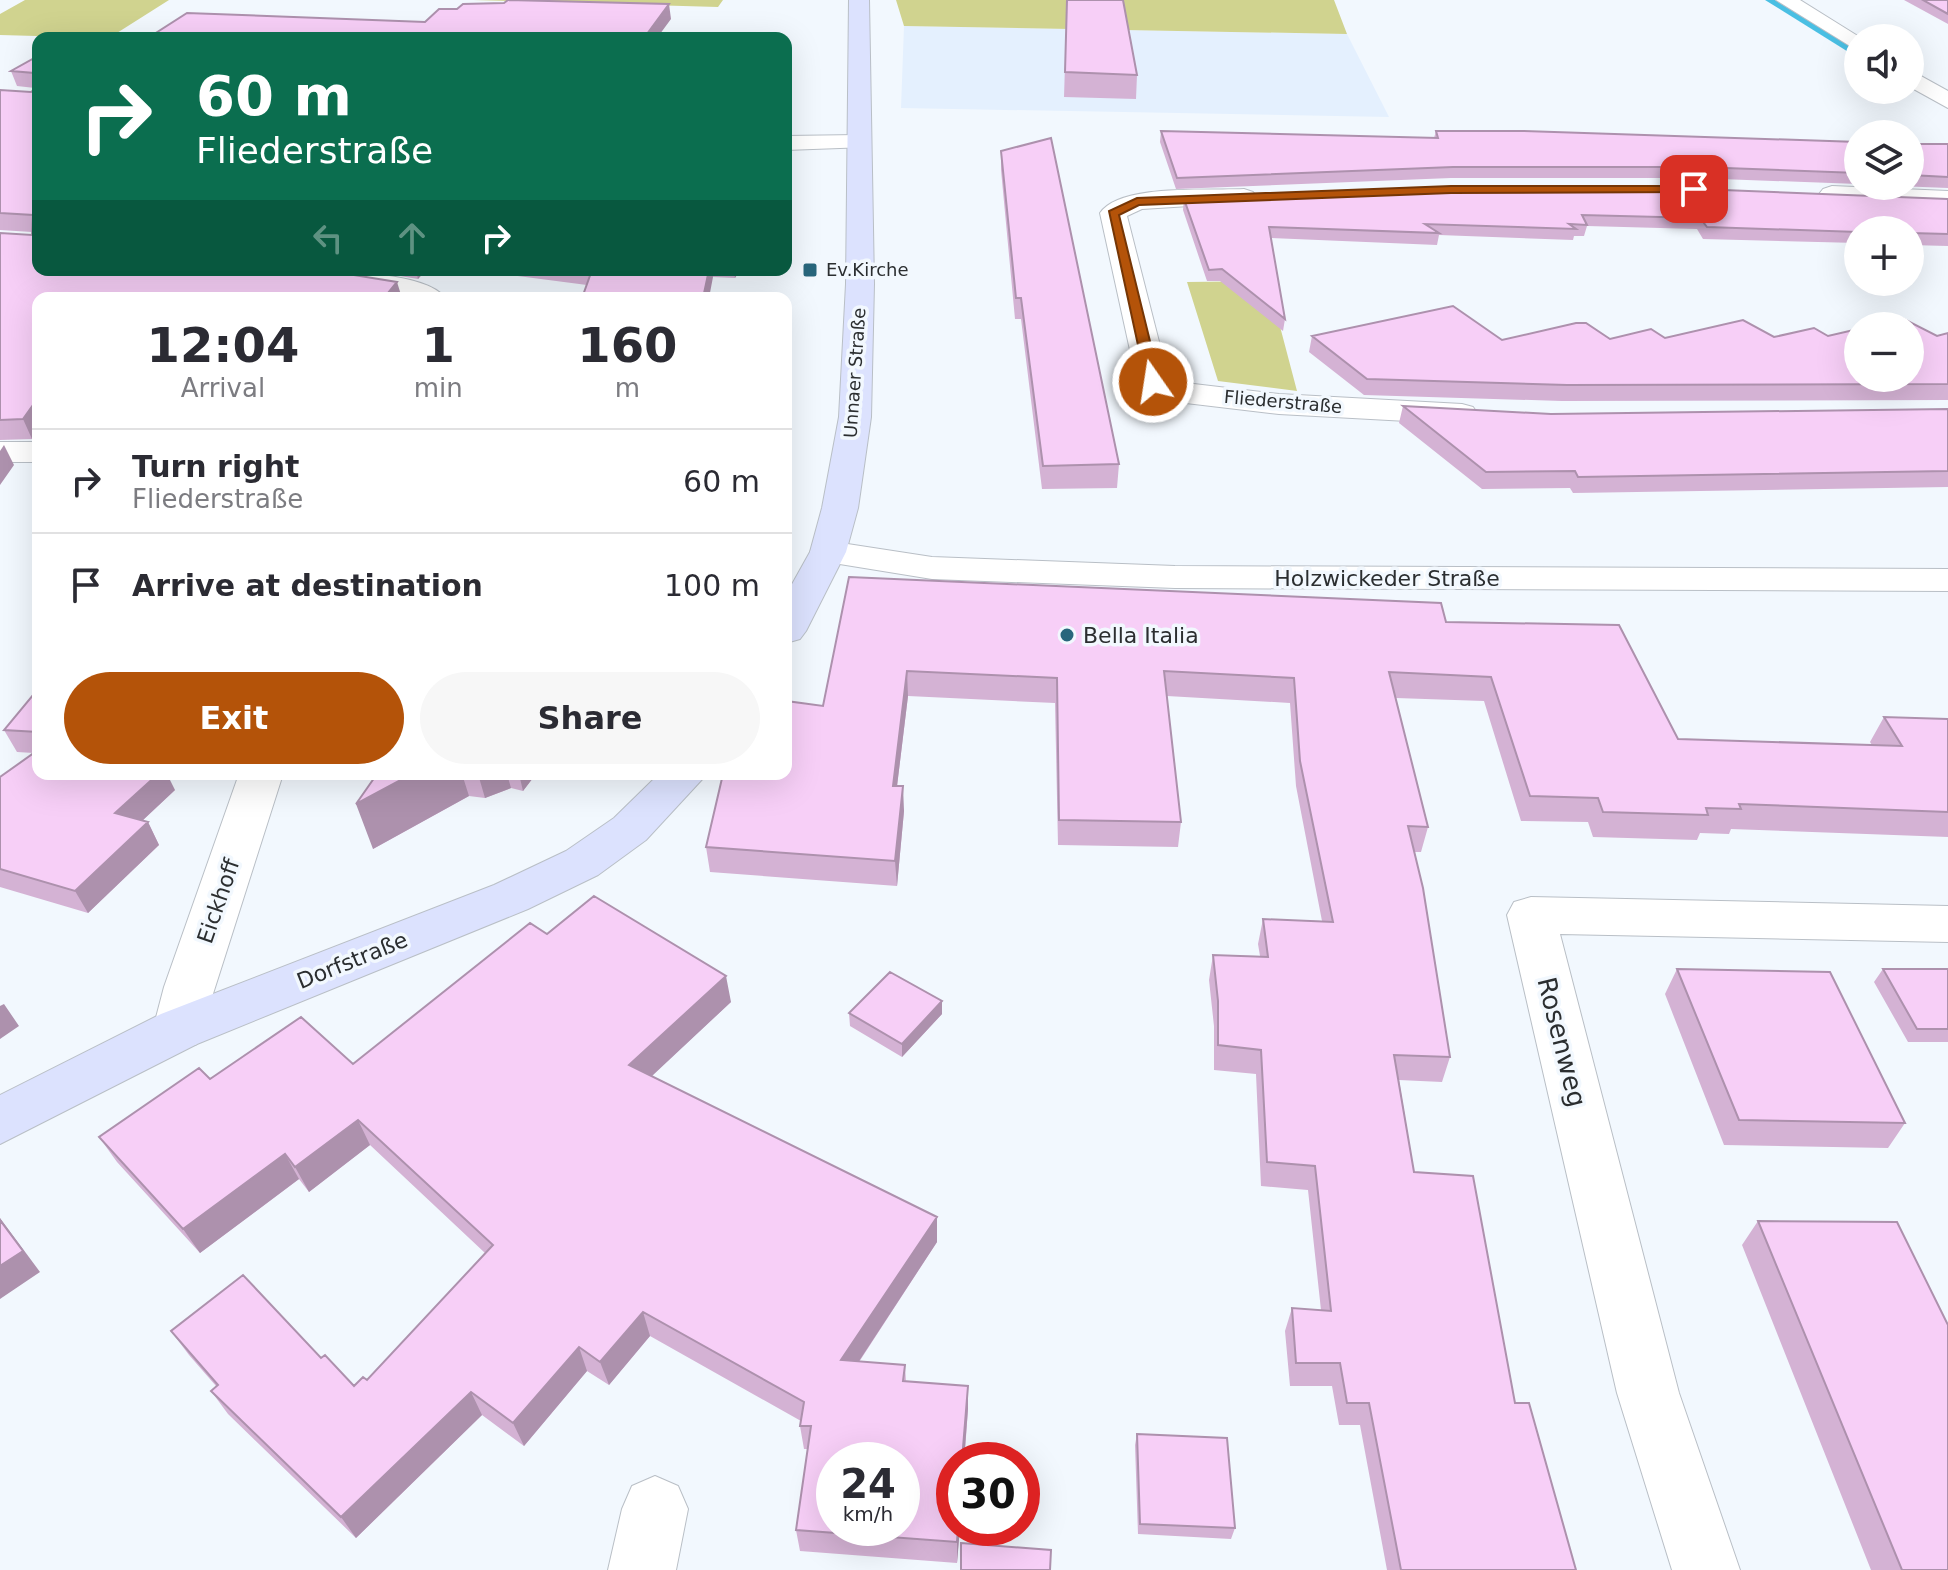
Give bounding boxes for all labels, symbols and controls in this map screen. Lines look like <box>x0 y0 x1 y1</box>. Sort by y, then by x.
map controls <box>1844 24 1924 392</box>
button: sound <box>1844 24 1924 104</box>
text: 60 m <box>196 63 352 128</box>
icon: right <box>64 64 168 168</box>
button: layers <box>1844 120 1924 200</box>
text: Fliederstraße <box>196 130 433 171</box>
pin <box>1660 155 1728 223</box>
icon: arrive <box>1672 167 1716 211</box>
icon: left <box>306 216 350 260</box>
icon: ahead <box>390 216 434 260</box>
icon: right <box>474 216 518 260</box>
button: + <box>1844 216 1924 296</box>
place label: Ev.Kirche <box>826 259 909 280</box>
marker: Ev.Kirche <box>801 261 819 279</box>
street label: Unnaer Straße <box>839 307 870 439</box>
button: − <box>1844 312 1924 392</box>
text: 12:04 <box>146 317 299 373</box>
text: 1 <box>422 317 455 373</box>
text: 160 <box>577 317 677 373</box>
position arrow <box>1111 340 1195 424</box>
text: Arrival <box>181 373 265 403</box>
text: min <box>414 373 463 403</box>
text: m <box>615 373 640 403</box>
street label: Fliederstraße <box>1223 386 1343 417</box>
text: Turn right <box>132 449 299 484</box>
icon: right <box>64 459 108 503</box>
text: 60 m <box>683 464 760 499</box>
text: Fliederstraße <box>132 484 303 514</box>
icon: arrive <box>64 563 108 607</box>
street label: Holzwickeder Straße <box>1274 566 1500 591</box>
text: Arrive at destination <box>132 568 483 603</box>
text: 100 m <box>664 568 760 603</box>
place label: Bella Italia <box>1083 623 1199 648</box>
marker: Bella Italia <box>1058 626 1076 644</box>
button: Exit <box>64 672 404 764</box>
button: Share <box>420 672 760 764</box>
street label: Eickhoff <box>192 855 245 947</box>
street label: Dorfstraße <box>293 927 411 994</box>
street label: Rosenweg <box>1531 974 1593 1110</box>
speed limit sign: 30 <box>936 1442 1040 1546</box>
text: 24 <box>840 1461 896 1507</box>
text: km/h <box>843 1502 893 1526</box>

